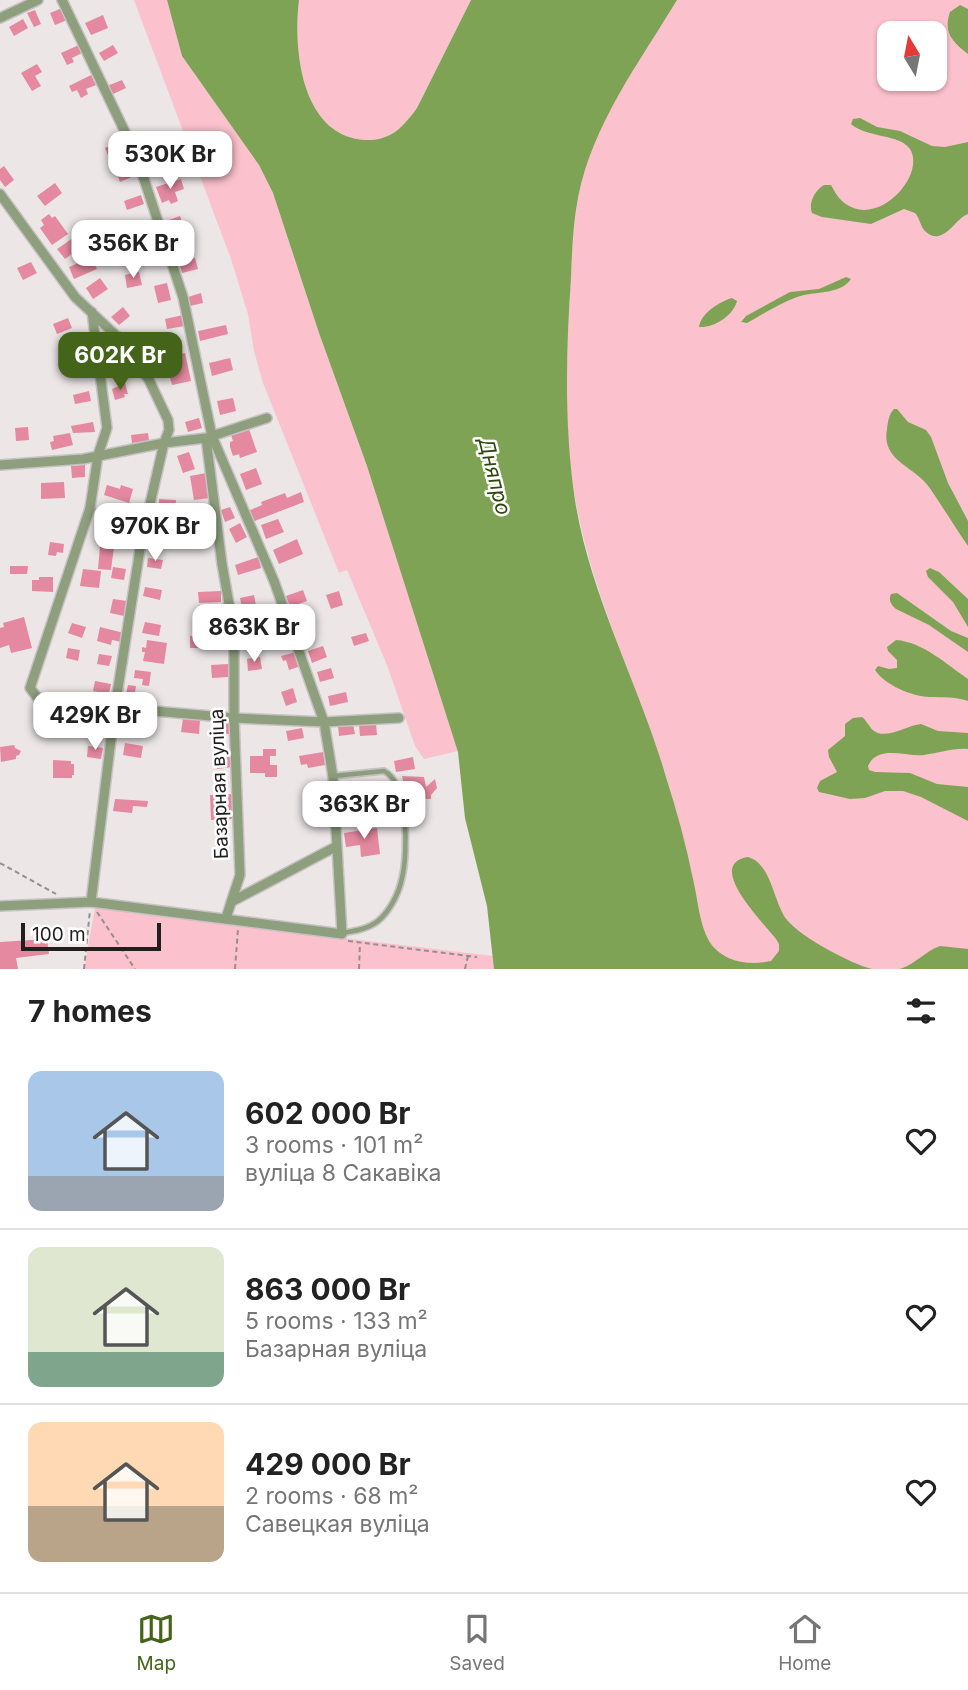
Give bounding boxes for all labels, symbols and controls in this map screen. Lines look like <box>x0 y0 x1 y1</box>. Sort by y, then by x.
north arrow <box>877 21 947 91</box>
map controls <box>877 21 947 91</box>
pin: 530K Br <box>105 132 235 191</box>
text: 530K Br <box>124 140 216 168</box>
pin: 356K Br <box>68 220 198 280</box>
text: 356K Br <box>87 229 179 257</box>
pin: 602K Br <box>55 332 185 392</box>
text: 602K Br <box>74 341 166 369</box>
water label: Дняпро <box>473 434 517 517</box>
pin: 970K Br <box>90 504 220 563</box>
text: 970K Br <box>110 512 200 540</box>
pin: 863K Br <box>189 604 319 664</box>
text: 863K Br <box>208 613 300 641</box>
pin: 429K Br <box>30 692 160 752</box>
text: 429K Br <box>49 701 141 729</box>
street label: Базарная вуліца <box>205 708 233 860</box>
pin: 363K Br <box>299 782 429 841</box>
text: 363K Br <box>318 790 410 818</box>
scale bar <box>21 920 161 952</box>
text: 100 m <box>32 923 86 946</box>
icon: filters <box>902 992 940 1030</box>
text: 7 homes <box>28 993 152 1029</box>
text: 602 000 Br <box>245 1095 411 1131</box>
icon: home <box>84 1099 168 1183</box>
icon: heart <box>902 1122 940 1160</box>
text: 3 rooms · 101 m² <box>245 1131 423 1159</box>
text: вуліца 8 Сакавіка <box>245 1159 442 1187</box>
text: 863 000 Br <box>245 1271 410 1307</box>
icon: home <box>84 1275 168 1359</box>
icon: heart <box>902 1298 940 1336</box>
text: 5 rooms · 133 m² <box>245 1307 428 1335</box>
text: Базарная вуліца <box>245 1335 427 1363</box>
text: 429 000 Br <box>245 1446 411 1482</box>
icon: home <box>84 1450 168 1534</box>
icon: heart <box>902 1473 940 1511</box>
text: 2 rooms · 68 m² <box>245 1482 418 1510</box>
text: Савецкая вуліца <box>245 1510 430 1538</box>
tab: Map <box>137 1610 176 1675</box>
tab: Saved <box>449 1610 505 1675</box>
tab: Home <box>778 1610 831 1675</box>

